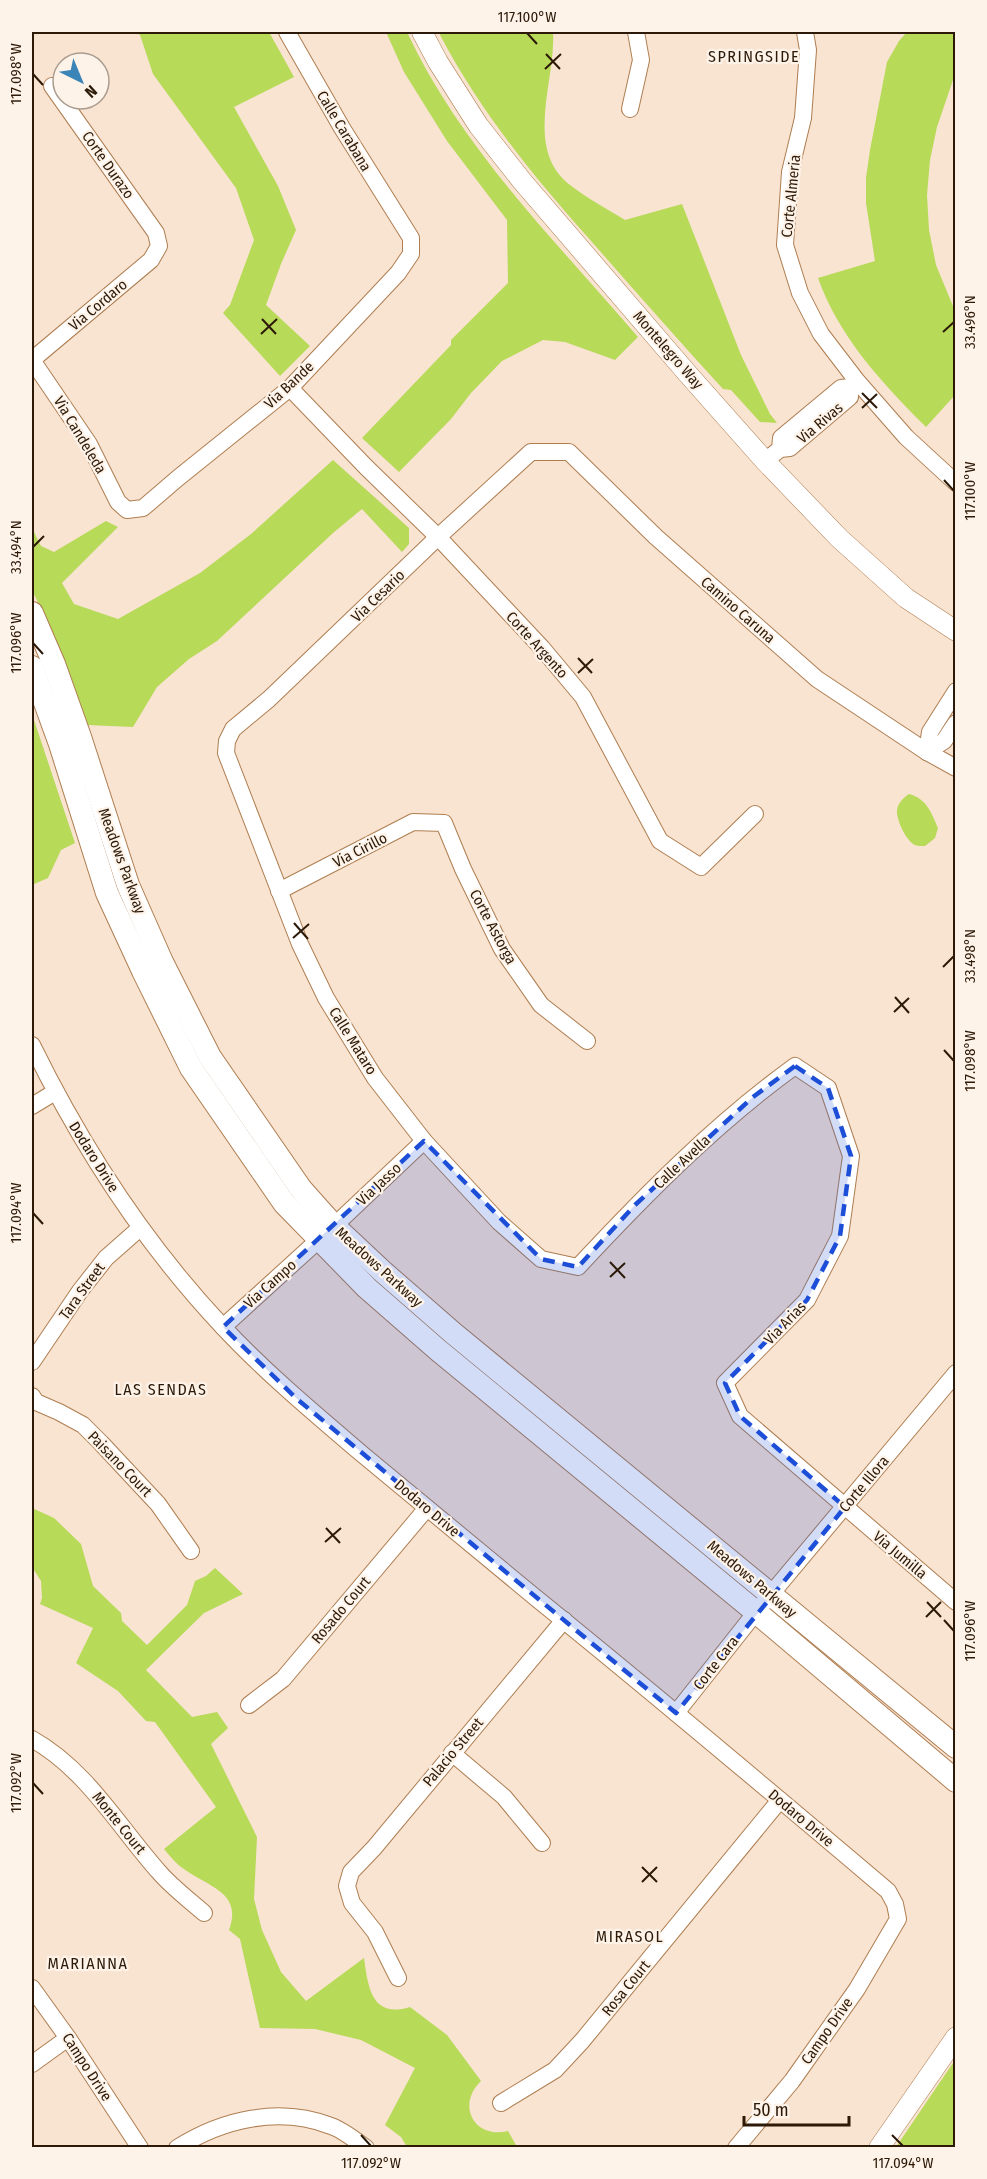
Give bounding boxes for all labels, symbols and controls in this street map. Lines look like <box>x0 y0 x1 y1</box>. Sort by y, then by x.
text: 117.100°W <box>498 8 557 26</box>
text: 117.098°W <box>7 43 25 105</box>
district label: SPRINGSIDE <box>708 47 800 66</box>
north arrow <box>51 51 111 111</box>
text: N <box>81 81 101 102</box>
street label: Calle Carabana <box>313 87 375 175</box>
street label: Corte Durazo <box>78 128 138 202</box>
street label: Corte Almeria <box>778 154 804 238</box>
street label: Via Cordaro <box>65 275 131 335</box>
text: 33.496°N <box>961 295 979 349</box>
street label: Montelegro Way <box>629 307 707 393</box>
street label: Via Bande <box>260 358 318 412</box>
street label: Via Candeleda <box>50 393 110 477</box>
street label: Via Rivas <box>793 399 847 447</box>
text: 117.100°W <box>961 462 979 521</box>
text: 33.494°N <box>7 520 25 574</box>
street label: Via Cesario <box>347 566 409 626</box>
street label: Camino Caruna <box>697 573 779 647</box>
street label: Corte Argento <box>502 608 572 682</box>
text: 117.096°W <box>7 612 25 674</box>
street label: Meadows Parkway <box>95 806 150 917</box>
street label: Via Cirillo <box>330 829 390 871</box>
street label: Corte Astorga <box>466 887 520 967</box>
text: 33.498°N <box>961 929 979 983</box>
street label: Calle Mataro <box>325 1004 381 1078</box>
text: 117.098°W <box>961 1030 979 1092</box>
street label: Dodaro Drive <box>65 1118 123 1196</box>
street label: Calle Avella <box>650 1131 714 1193</box>
street label: Via Jasso <box>353 1159 405 1209</box>
text: 117.094°W <box>7 1183 25 1243</box>
street label: Meadows Parkway <box>332 1223 427 1311</box>
street label: Via Campo <box>240 1256 300 1312</box>
street label: Tara Street <box>55 1259 109 1323</box>
street label: Via Arias <box>760 1298 810 1348</box>
district label: LAS SENDAS <box>115 1380 207 1399</box>
street label: Paisano Court <box>84 1427 156 1501</box>
street label: Corte Illora <box>835 1452 893 1516</box>
street label: Dodaro Drive <box>391 1475 463 1541</box>
street label: Via Jumilla <box>869 1527 931 1583</box>
street label: Meadows Parkway <box>704 1536 801 1622</box>
street label: Rosado Court <box>308 1573 374 1647</box>
text: 117.096°W <box>961 1600 979 1662</box>
street label: Corte Cara <box>690 1633 742 1693</box>
street label: Palacio Street <box>419 1714 487 1790</box>
text: 117.092°W <box>7 1753 25 1813</box>
street label: Dodaro Drive <box>765 1785 837 1851</box>
street label: Monte Court <box>88 1788 150 1858</box>
district label: MIRASOL <box>596 1927 664 1946</box>
district label: MARIANNA <box>48 1954 128 1973</box>
street label: Rosa Court <box>598 1957 654 2019</box>
street label: Campo Drive <box>797 1994 857 2068</box>
street label: Campo Drive <box>58 2030 116 2104</box>
scale bar <box>744 2089 849 2127</box>
text: 50 m <box>753 2099 789 2121</box>
text: 117.092°W <box>341 2154 401 2172</box>
text: 117.094°W <box>873 2154 933 2172</box>

